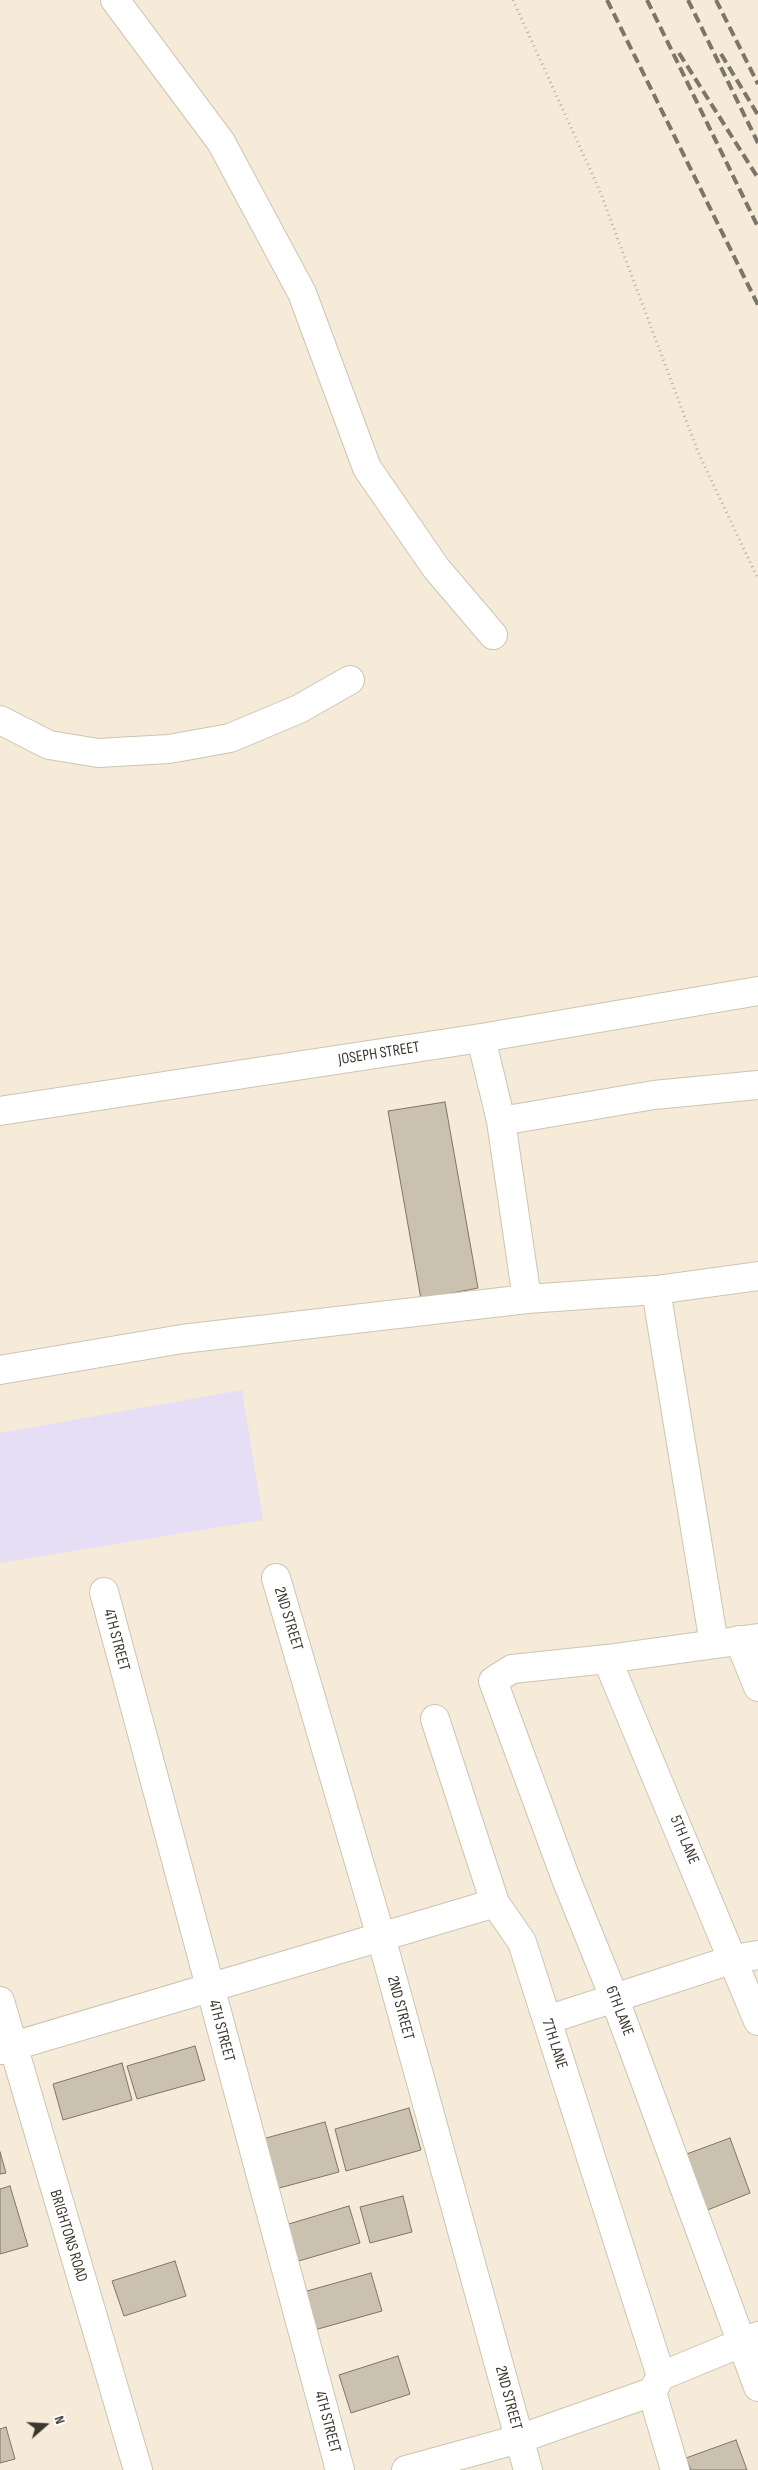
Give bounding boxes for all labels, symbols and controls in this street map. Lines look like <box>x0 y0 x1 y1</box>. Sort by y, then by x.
street label: JOSEPH STREET <box>337 1038 421 1070</box>
street label: 2ND STREET <box>269 1585 307 1653</box>
street label: 4TH STREET <box>99 1607 133 1673</box>
street label: 5TH LANE <box>665 1813 703 1867</box>
street label: 2ND STREET <box>382 1974 418 2042</box>
street label: 6TH LANE <box>601 1983 637 2039</box>
street label: 4TH STREET <box>204 1998 238 2064</box>
street label: 7TH LANE <box>537 2016 571 2072</box>
street label: BRIGHTONS ROAD <box>45 2188 91 2284</box>
street label: 2ND STREET <box>490 2364 526 2432</box>
street label: 4TH STREET <box>310 2389 344 2455</box>
north arrow <box>20 2400 70 2450</box>
text: N <box>50 2414 69 2426</box>

